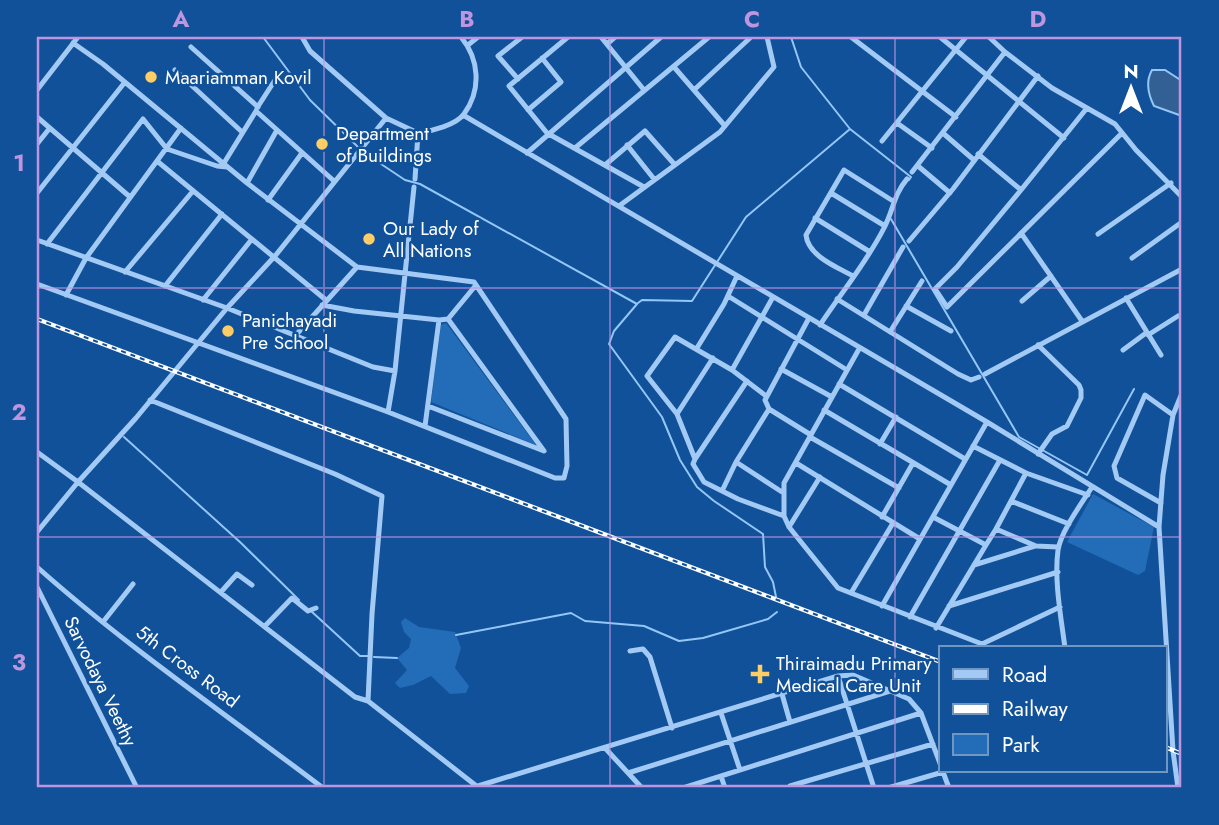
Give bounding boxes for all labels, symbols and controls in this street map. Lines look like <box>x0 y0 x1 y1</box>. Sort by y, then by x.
text: A <box>172 2 190 36</box>
text: B <box>459 2 475 36</box>
text: C <box>744 2 760 36</box>
text: D <box>1030 2 1047 36</box>
north arrow <box>1096 52 1166 122</box>
text: N <box>1123 58 1139 85</box>
place label: Maariamman Kovil <box>165 64 312 91</box>
marker: Maariamman Kovil <box>143 69 159 85</box>
place label: Department of Buildings <box>336 120 432 169</box>
marker: Department of Buildings <box>314 136 330 152</box>
text: 1 <box>13 146 25 180</box>
place label: Our Lady of All Nations <box>383 215 479 264</box>
marker: Our Lady of All Nations <box>361 231 377 247</box>
place label: Panichayadi Pre School <box>242 307 337 356</box>
marker: Panichayadi Pre School <box>220 323 236 339</box>
text: 2 <box>11 395 27 429</box>
street label: Sarvodaya Veethy <box>57 612 144 751</box>
street label: 5th Cross Road <box>131 619 245 714</box>
text: 3 <box>12 645 26 679</box>
legend <box>939 646 1166 772</box>
place label: Thiraimadu Primary Medical Care Unit <box>776 650 932 699</box>
text: Road <box>1002 660 1047 690</box>
marker: Thiraimadu Primary Medical Care Unit <box>750 664 770 684</box>
text: Railway <box>1002 694 1068 724</box>
text: Park <box>1002 730 1040 760</box>

